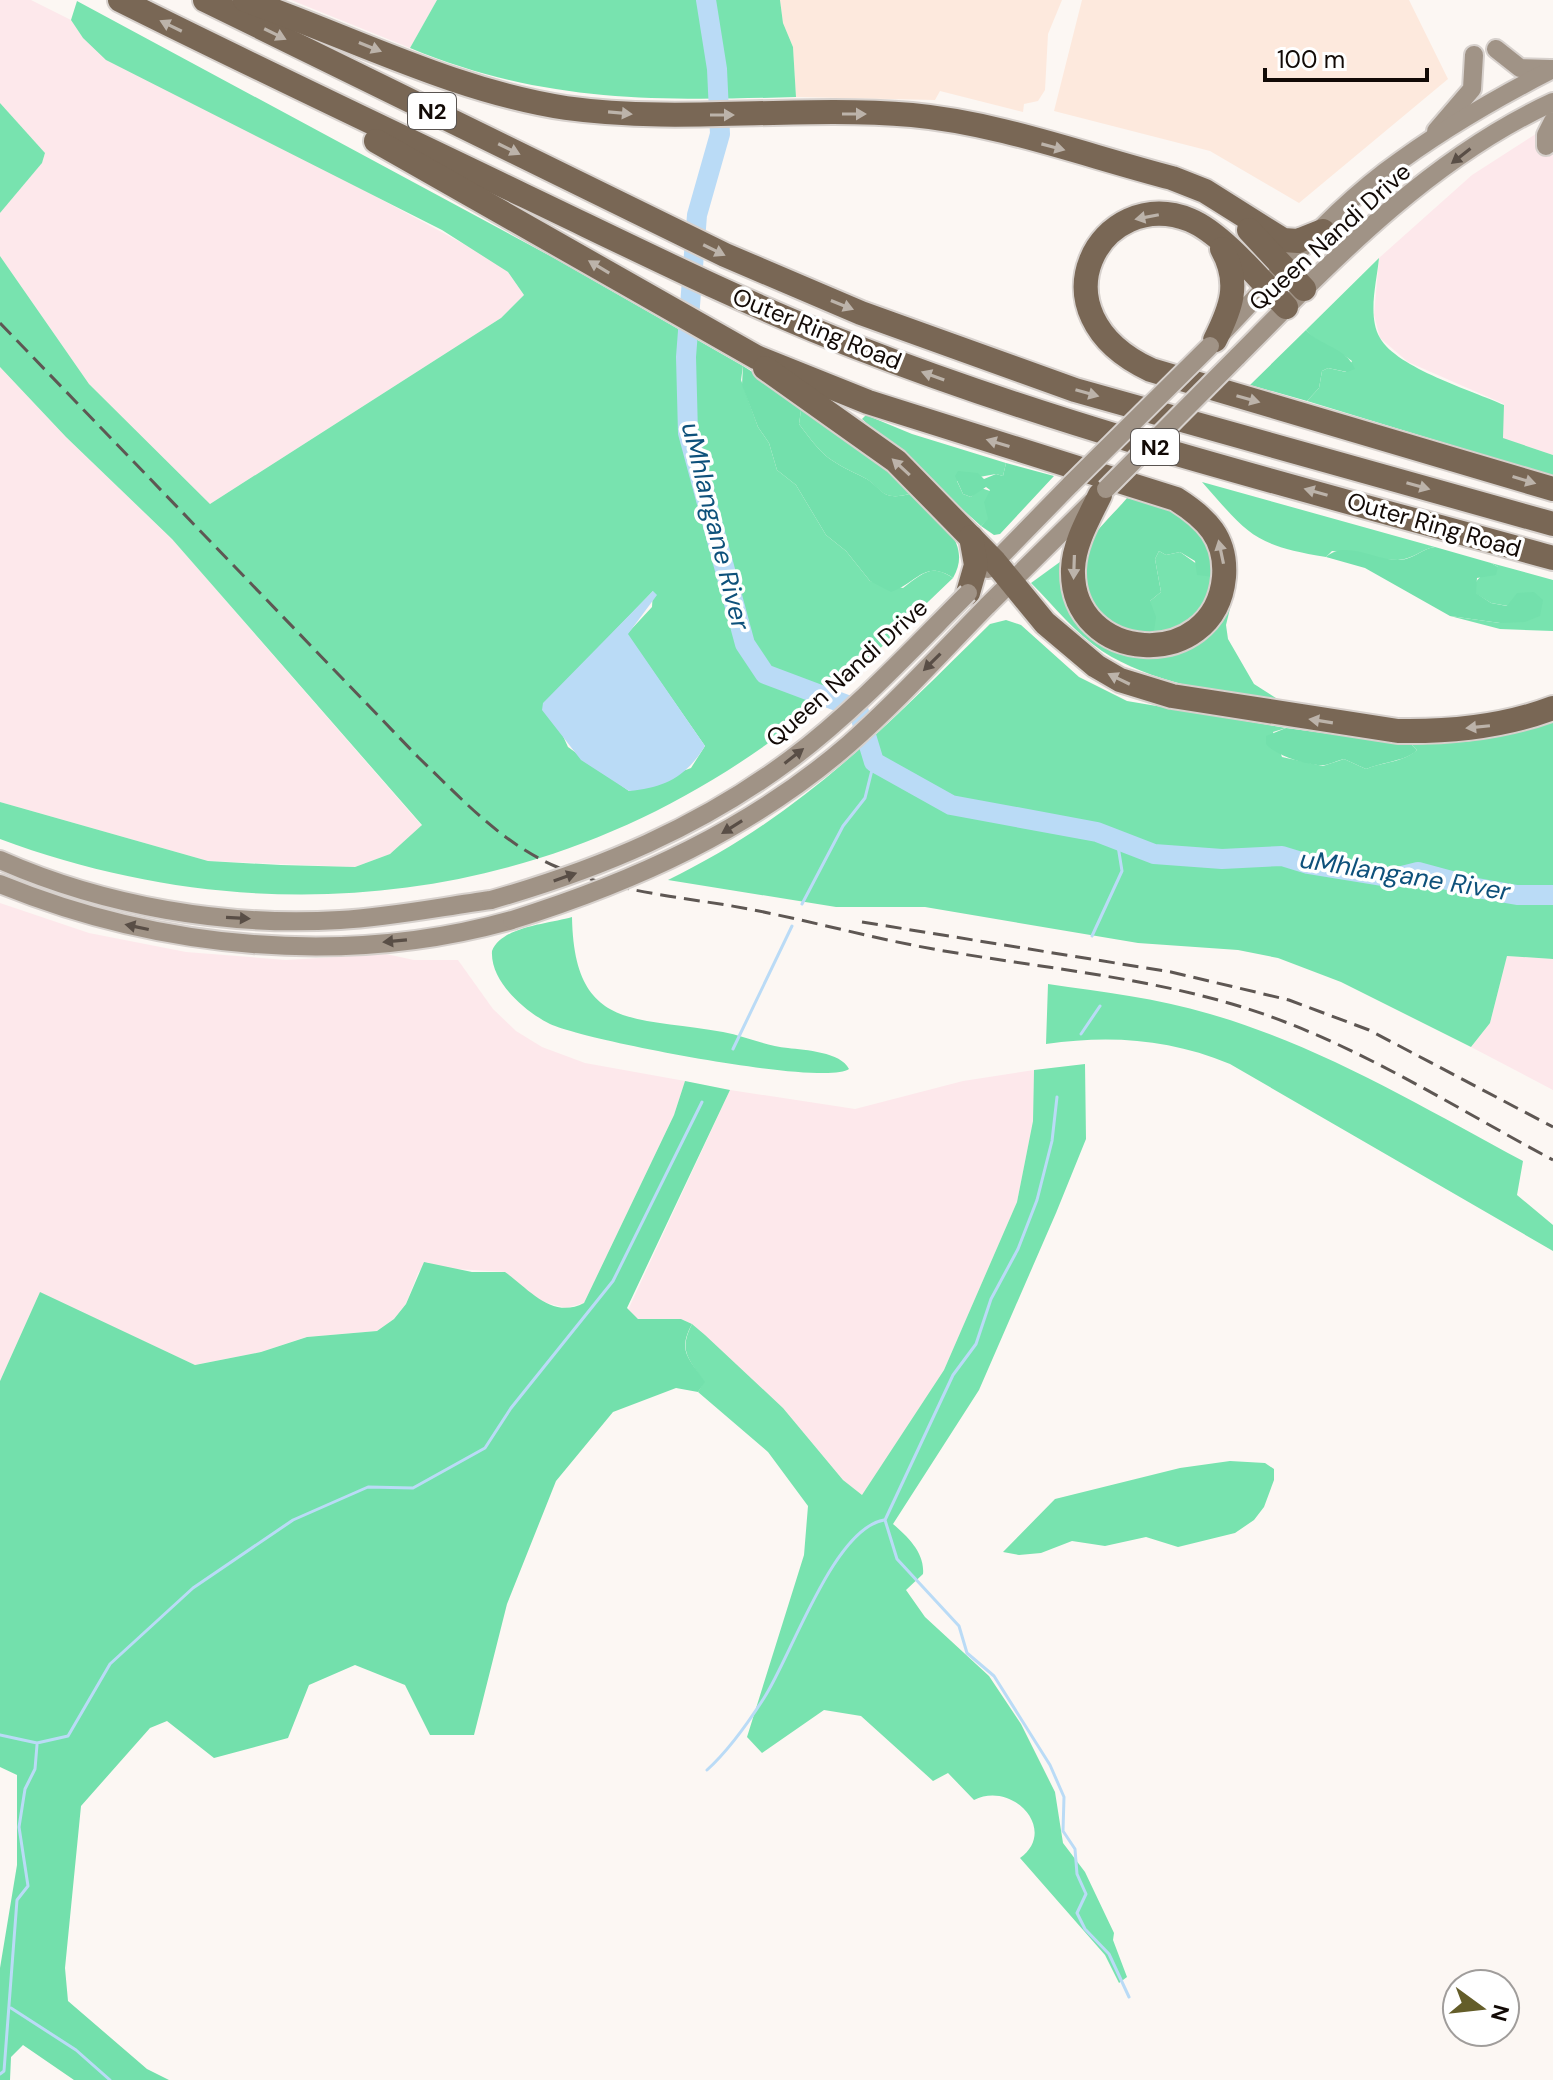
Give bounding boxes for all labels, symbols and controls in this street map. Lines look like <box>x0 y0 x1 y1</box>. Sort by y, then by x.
one-way arrow <box>160 19 183 32</box>
one-way arrow <box>264 28 287 41</box>
scale bar <box>1265 32 1427 82</box>
one-way arrow <box>358 41 382 54</box>
text: 100 m <box>1277 44 1345 75</box>
road number: N2 <box>408 93 456 129</box>
one-way arrow <box>608 107 633 120</box>
one-way arrow <box>842 108 867 120</box>
one-way arrow <box>710 109 735 121</box>
one-way arrow <box>1040 141 1065 153</box>
one-way arrow <box>497 142 520 156</box>
one-way arrow <box>1451 147 1471 163</box>
street label: Queen Nandi Drive <box>1242 156 1417 317</box>
one-way arrow <box>1134 211 1159 223</box>
one-way arrow <box>702 243 725 257</box>
one-way arrow <box>588 261 610 275</box>
street label: Outer Ring Road <box>728 280 906 377</box>
one-way arrow <box>830 299 854 312</box>
one-way arrow <box>921 369 945 382</box>
one-way arrow <box>1075 387 1099 400</box>
one-way arrow <box>1236 393 1261 405</box>
water label: uMhlangane River <box>674 419 759 635</box>
road number: N2 <box>1131 429 1179 465</box>
one-way arrow <box>986 436 1010 449</box>
one-way arrow <box>892 458 911 477</box>
one-way arrow <box>1512 474 1536 487</box>
one-way arrow <box>1406 480 1430 493</box>
one-way arrow <box>1304 485 1328 498</box>
street label: Outer Ring Road <box>1343 485 1525 564</box>
one-way arrow <box>1215 540 1227 565</box>
one-way arrow <box>1068 555 1081 580</box>
street label: Queen Nandi Drive <box>759 592 934 753</box>
one-way arrow <box>923 652 942 671</box>
one-way arrow <box>1108 672 1131 686</box>
one-way arrow <box>1308 714 1333 726</box>
one-way arrow <box>1465 720 1490 733</box>
one-way arrow <box>784 748 804 765</box>
one-way arrow <box>721 819 743 833</box>
water label: uMhlangane River <box>1297 842 1514 909</box>
one-way arrow <box>554 871 578 883</box>
one-way arrow <box>226 912 251 925</box>
one-way arrow <box>124 920 149 933</box>
one-way arrow <box>382 935 407 948</box>
north arrow <box>1441 1968 1521 2048</box>
text: N <box>1484 2002 1516 2025</box>

